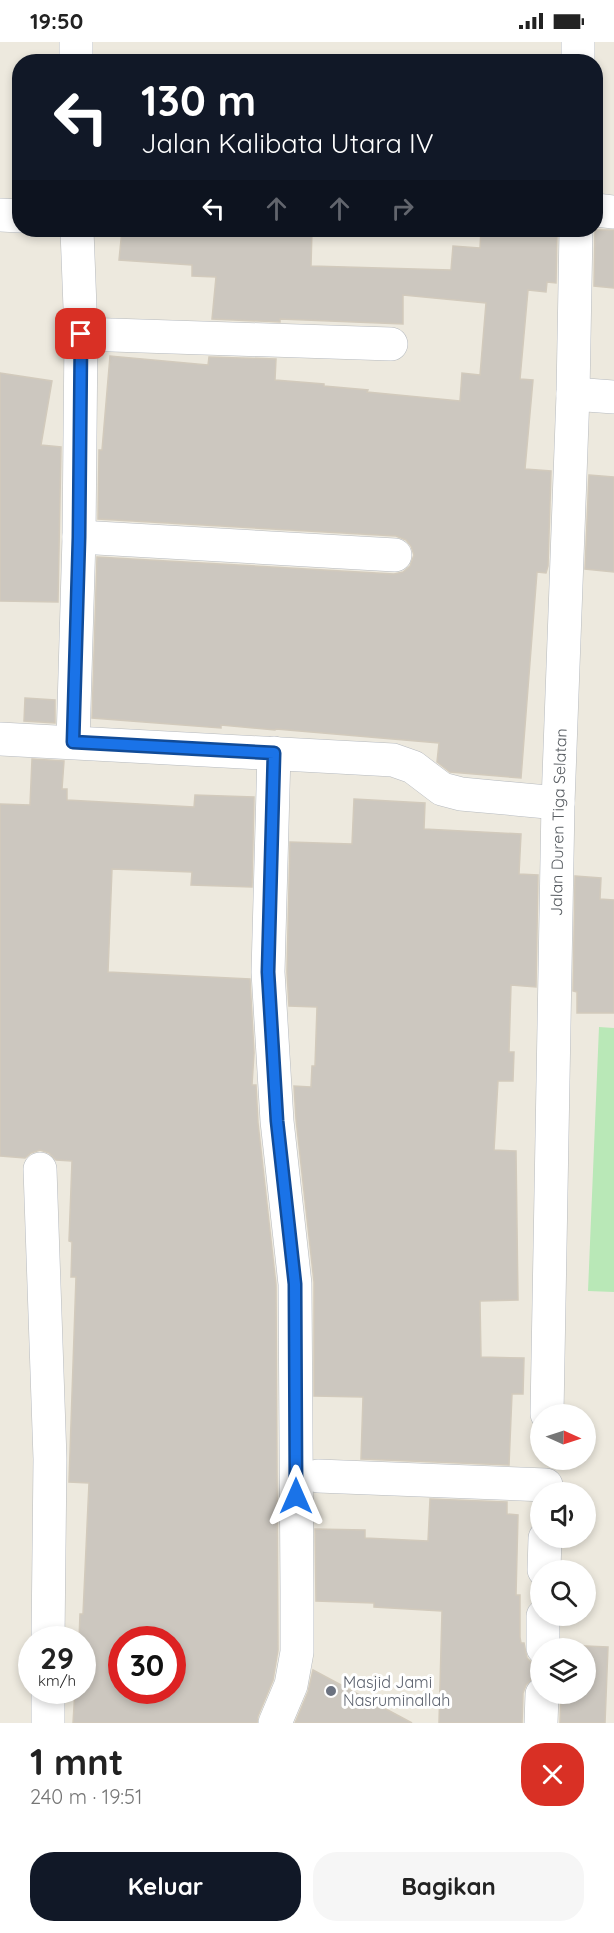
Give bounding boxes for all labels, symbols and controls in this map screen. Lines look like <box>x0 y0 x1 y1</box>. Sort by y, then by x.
text: 19:50 <box>30 7 83 35</box>
text: 130 m <box>141 74 256 127</box>
icon: left <box>42 78 120 156</box>
text: Jalan Kalibata Utara IV <box>141 126 434 160</box>
icon: left <box>197 192 230 225</box>
icon: ahead <box>260 192 293 225</box>
icon: ahead <box>323 192 356 225</box>
icon: right <box>386 192 419 225</box>
pin <box>55 308 106 359</box>
icon: arrive <box>64 317 97 350</box>
street label: Jalan Duren Tiga Selatan <box>546 728 571 916</box>
north arrow <box>530 1404 596 1470</box>
map controls <box>530 1404 596 1704</box>
position arrow <box>264 1464 328 1528</box>
button: sound <box>530 1482 596 1548</box>
button: search <box>530 1560 596 1626</box>
speed limit sign: 30 <box>108 1626 186 1704</box>
button: layers <box>530 1638 596 1704</box>
text: 29 <box>40 1639 74 1677</box>
text: km/h <box>38 1671 76 1690</box>
place label: Masjid Jami Nasruminallah <box>343 1672 450 1710</box>
marker: Masjid Jami Nasruminallah <box>324 1684 338 1698</box>
text: 1 mnt <box>30 1739 123 1784</box>
button: close <box>521 1743 584 1806</box>
text: 240 m · 19:51 <box>30 1784 142 1809</box>
button: Keluar <box>30 1852 301 1921</box>
button: Bagikan <box>313 1852 584 1921</box>

